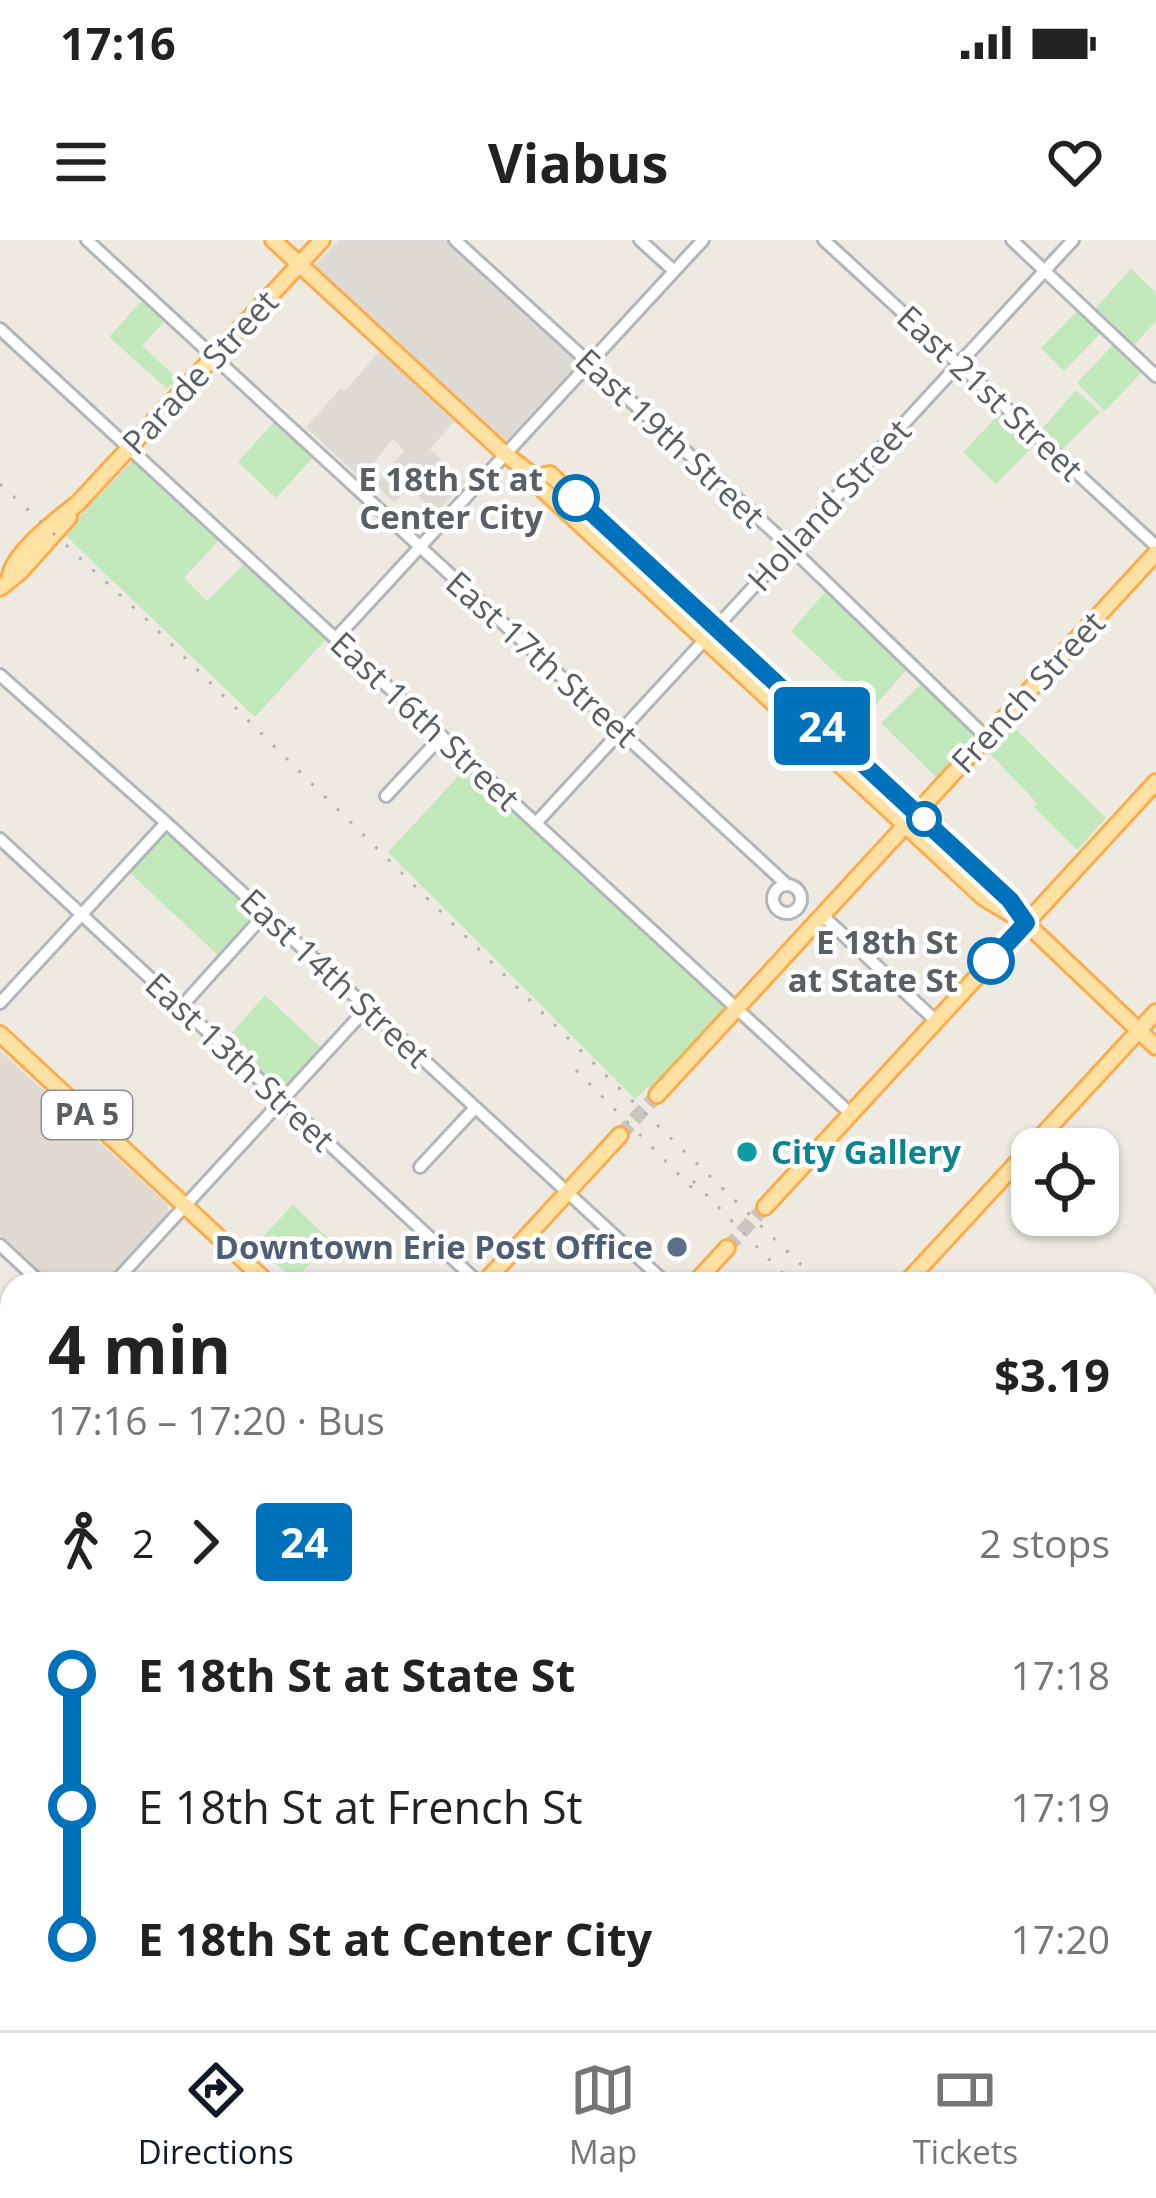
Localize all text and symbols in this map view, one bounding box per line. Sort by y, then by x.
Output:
text: 17:16 [60,12,176,73]
text: Viabus [488,125,668,199]
icon: menu [48,129,114,195]
icon: heart [1042,129,1108,195]
street label: Parade Street [112,280,288,464]
street label: East 21st Street [888,295,1093,490]
street label: East 19th Street [566,338,775,537]
street label: Holland Street [737,409,920,601]
place label: E 18th St at Center City [358,456,543,539]
marker: E 18th St at Center City [554,476,598,520]
street label: East 17th Street [437,561,648,757]
street label: French Street [941,601,1114,782]
street label: East 16th Street [321,621,530,820]
line badge: 24 [768,687,876,765]
text: 24 [798,697,846,754]
unlabelled marker [908,803,940,835]
street label: East 14th Street [231,878,440,1077]
place label: E 18th St at State St [788,919,958,1002]
marker: E 18th St at State St [969,939,1013,983]
street label: East 13th Street [136,962,345,1161]
road number: PA 5 [42,1091,132,1139]
map controls [1011,1128,1119,1236]
button: locate [1011,1128,1119,1236]
place label: City Gallery [771,1129,961,1174]
marker: City Gallery [734,1139,760,1165]
place label: Downtown Erie Post Office [215,1224,653,1269]
marker: Downtown Erie Post Office [664,1234,690,1260]
text: 4 min [48,1303,231,1393]
text: $3.19 [994,1344,1110,1405]
text: 17:16 – 17:20 · Bus [48,1393,385,1446]
icon: walk [48,1509,114,1575]
icon: forward [172,1509,238,1575]
text: 24 [280,1513,328,1570]
text: 2 [132,1516,154,1569]
text: 2 stops [979,1516,1110,1569]
text: E 18th St at State St [138,1644,575,1705]
text: 17:18 [1011,1648,1110,1701]
text: E 18th St at French St [138,1776,583,1837]
text: 17:19 [1011,1780,1110,1833]
text: E 18th St at Center City [138,1908,652,1969]
text: 17:20 [1011,1912,1110,1965]
tab: Directions [138,2057,294,2174]
tab: Map [569,2057,637,2174]
tab: Tickets [913,2057,1018,2174]

